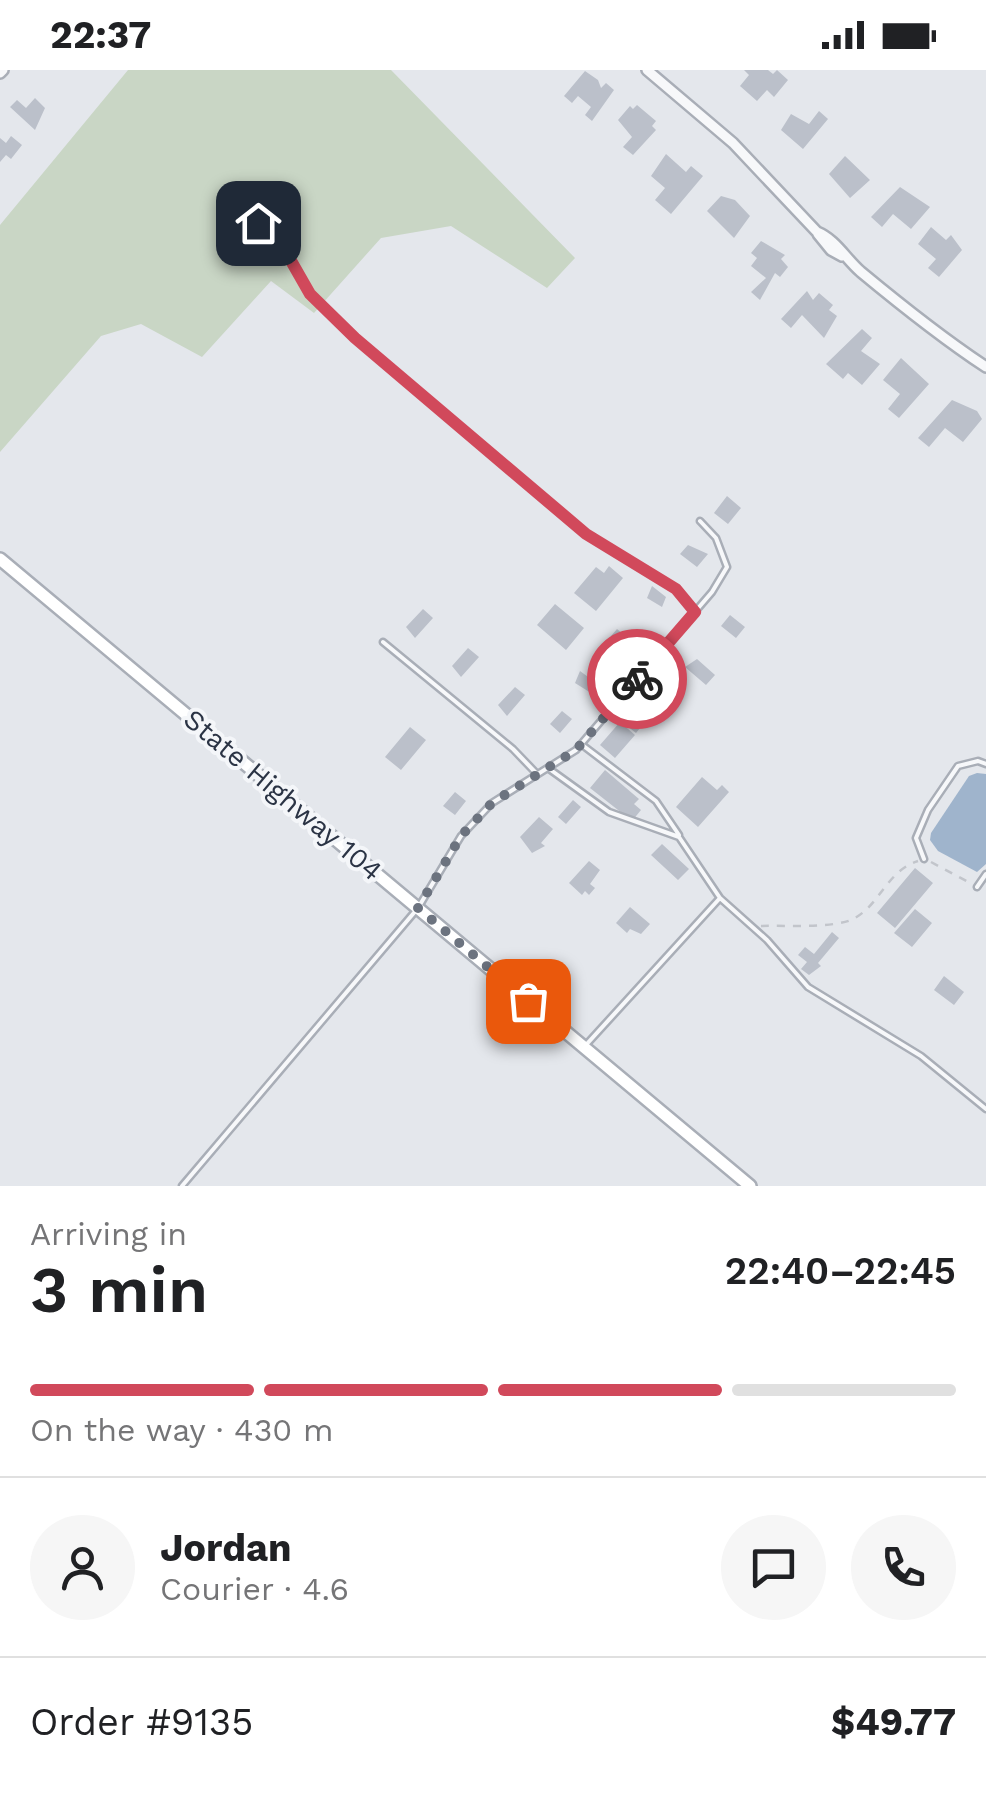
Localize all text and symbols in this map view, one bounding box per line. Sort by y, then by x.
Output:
text: 22:37 [50,13,151,57]
pin [216,181,301,266]
icon: home [231,196,286,251]
courier [587,629,687,729]
icon: bike [610,652,665,707]
street label: State Highway 104 [177,702,389,888]
pin [486,959,571,1044]
icon: bag [501,974,556,1029]
text: Arriving in [30,1215,187,1253]
text: 22:40–22:45 [725,1249,956,1293]
text: 3 min [30,1252,208,1328]
text: On the way · 430 m [30,1411,334,1449]
button: person [30,1515,135,1620]
button: chat [721,1515,826,1620]
button: phone [851,1515,956,1620]
text: Jordan [160,1526,292,1570]
text: Courier · 4.6 [160,1570,349,1608]
text: Order #9135 [30,1700,253,1744]
text: $49.77 [831,1700,956,1744]

